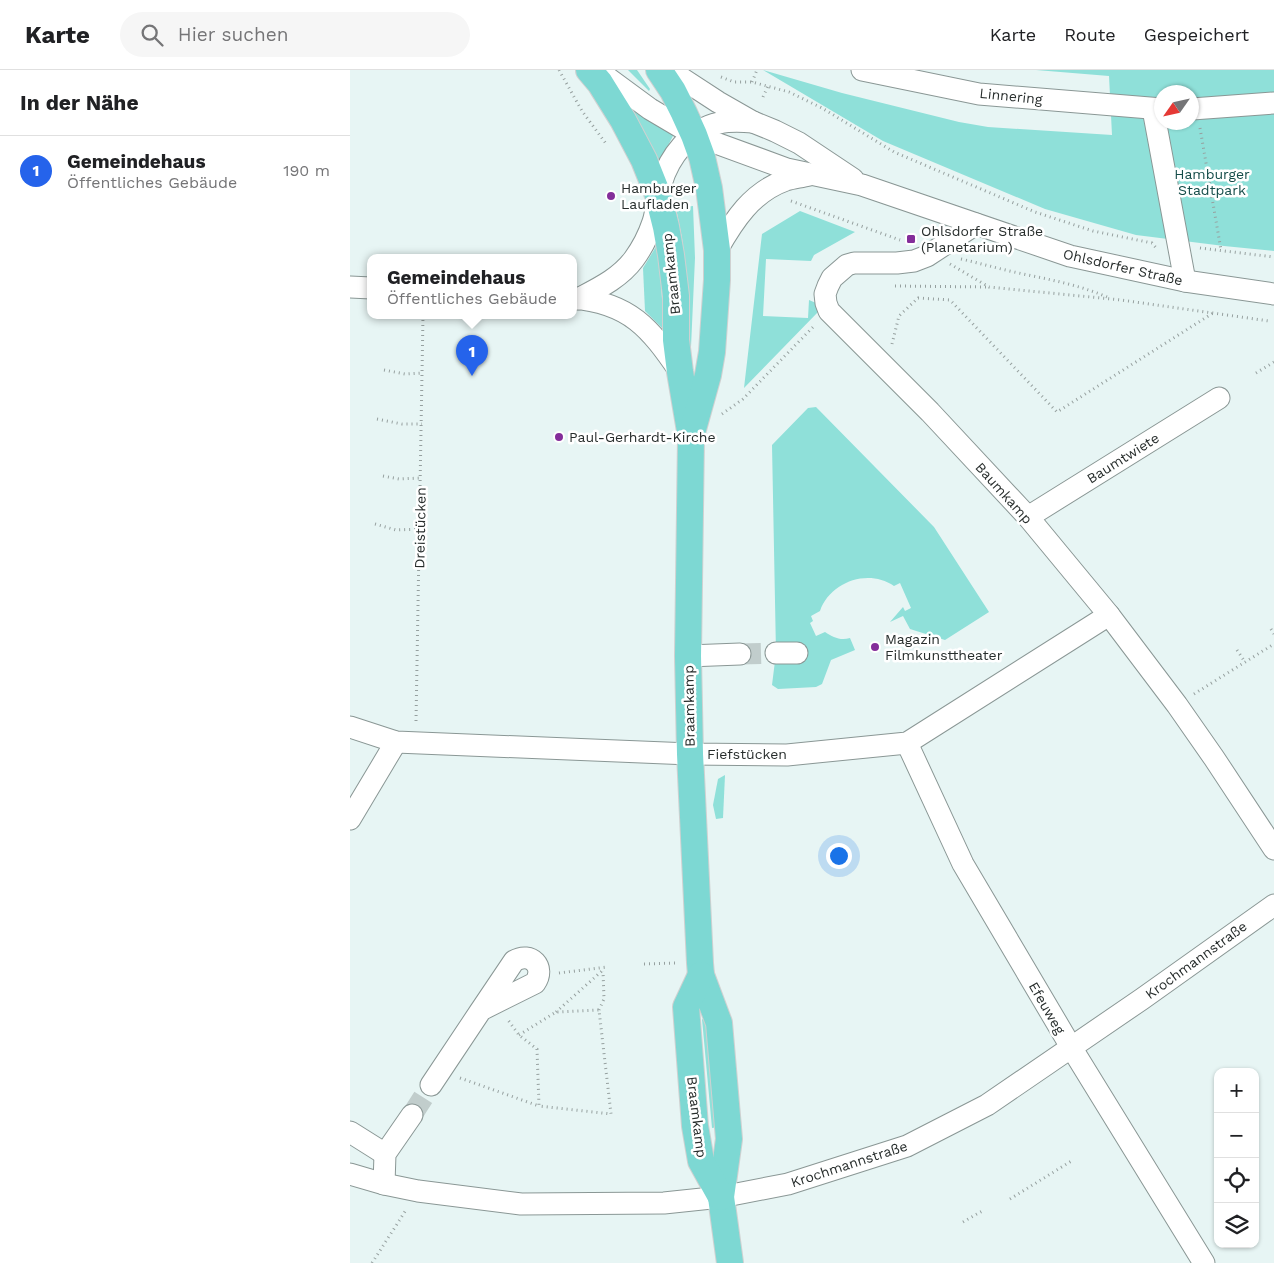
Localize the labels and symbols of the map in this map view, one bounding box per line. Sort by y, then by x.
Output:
street label: Linnering [979,85,1044,107]
north arrow [1154,85,1199,130]
park label: Hamburger Stadtpark [1174,166,1250,198]
place label: Hamburger Laufladen [621,180,697,212]
marker: Hamburger Laufladen [605,190,617,202]
place label: Ohlsdorfer Straße (Planetarium) [921,223,1043,255]
street label: Braamkamp [659,233,683,315]
marker: Ohlsdorfer Straße (Planetarium) [905,233,917,245]
street label: Ohlsdorfer Straße [1062,245,1184,289]
pin: 1 [456,335,488,376]
place label: Paul-Gerhardt-Kirche [569,429,716,445]
street label: Baumtwiete [1084,429,1162,487]
marker: Paul-Gerhardt-Kirche [553,431,565,443]
street label: Baumkamp [972,459,1036,527]
street label: Dreistücken [411,487,429,569]
place label: Magazin Filmkunsttheater [885,631,1003,663]
marker: Magazin Filmkunsttheater [869,641,881,653]
street label: Braamkamp [680,665,698,747]
street label: Fiefstücken [707,746,787,762]
your location [826,843,852,869]
street label: Krochmannstraße [1142,918,1250,1002]
street label: Efeuweg [1026,979,1069,1037]
street label: Braamkamp [684,1075,710,1159]
street label: Krochmannstraße [789,1138,909,1190]

